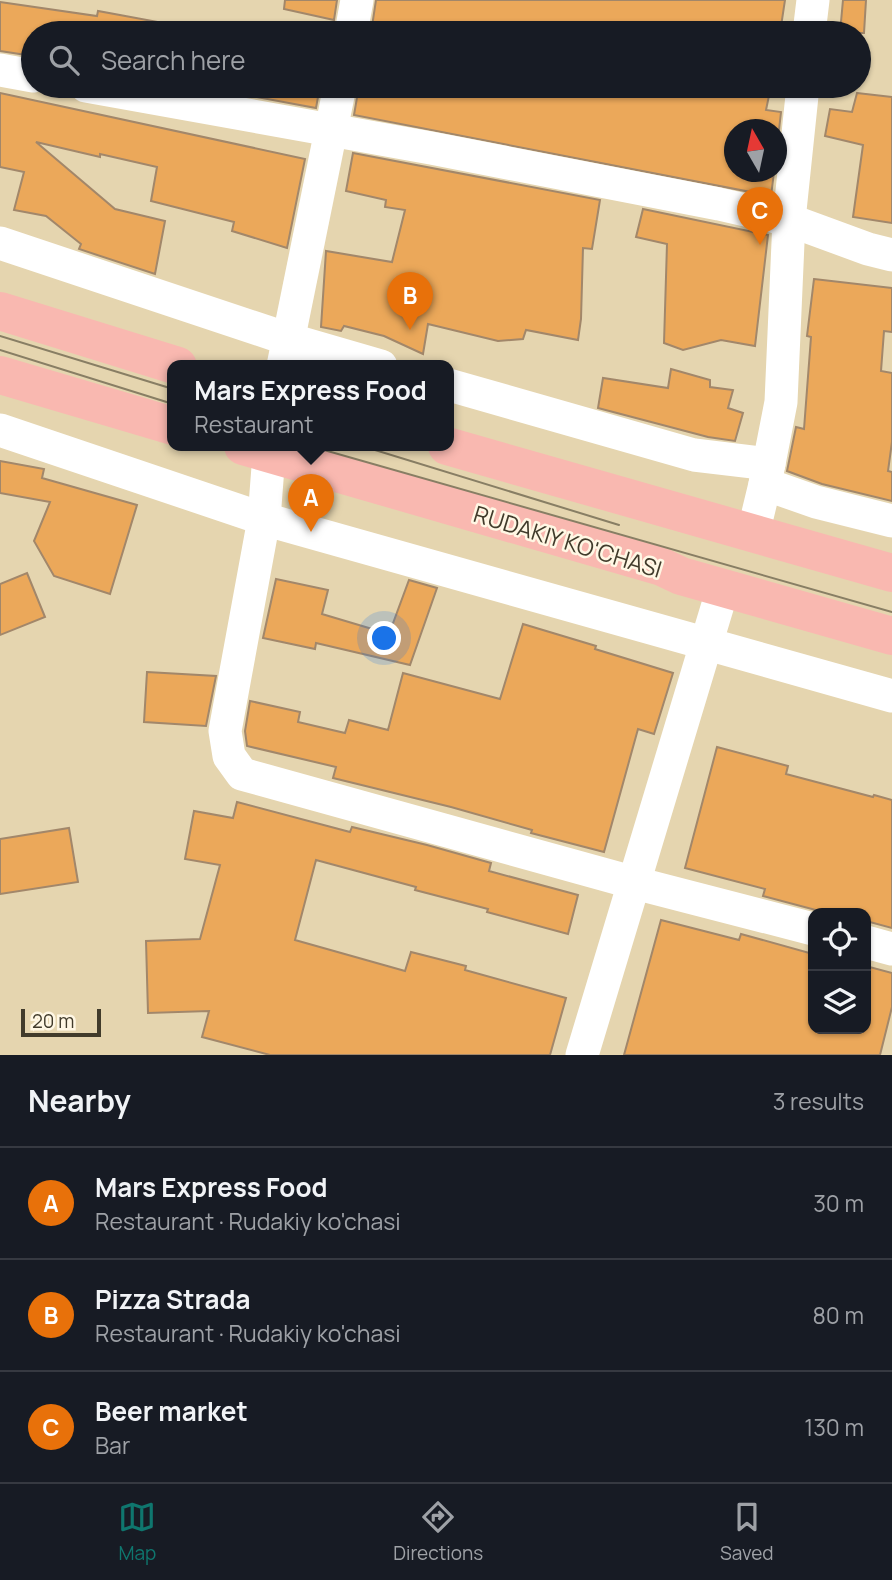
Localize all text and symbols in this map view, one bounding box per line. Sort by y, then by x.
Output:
search box [21,21,871,98]
icon: search [45,41,83,79]
text: Search here [101,42,246,78]
north arrow [724,119,787,182]
pin: C [737,187,783,245]
pin: B [387,272,433,330]
popup [167,360,454,451]
text: Mars Express Food [194,372,427,408]
text: Restaurant [194,408,313,440]
pin: A [288,474,334,532]
street label: RUDAKIY KO'CHASI [470,497,666,585]
your location [367,621,401,655]
map controls [808,908,871,1034]
button: locate [808,908,871,971]
button: layers [808,971,871,1034]
scale bar [21,1006,102,1038]
text: 20 m [32,1008,74,1034]
text: Nearby [28,1080,131,1121]
text: 3 results [773,1085,864,1117]
text: Mars Express Food [95,1169,328,1205]
text: A [43,1187,59,1219]
text: 30 m [813,1187,864,1219]
text: Restaurant · Rudakiy ko'chasi [95,1205,401,1237]
text: Pizza Strada [95,1281,250,1317]
text: B [44,1299,58,1331]
text: 80 m [813,1299,864,1331]
text: Restaurant · Rudakiy ko'chasi [95,1317,401,1349]
text: Beer market [95,1393,248,1429]
text: C [43,1411,60,1443]
text: 130 m [804,1411,864,1443]
text: Bar [95,1429,130,1461]
tab: Map [118,1498,156,1566]
tab: Directions [393,1498,483,1566]
tab: Saved [720,1498,774,1566]

